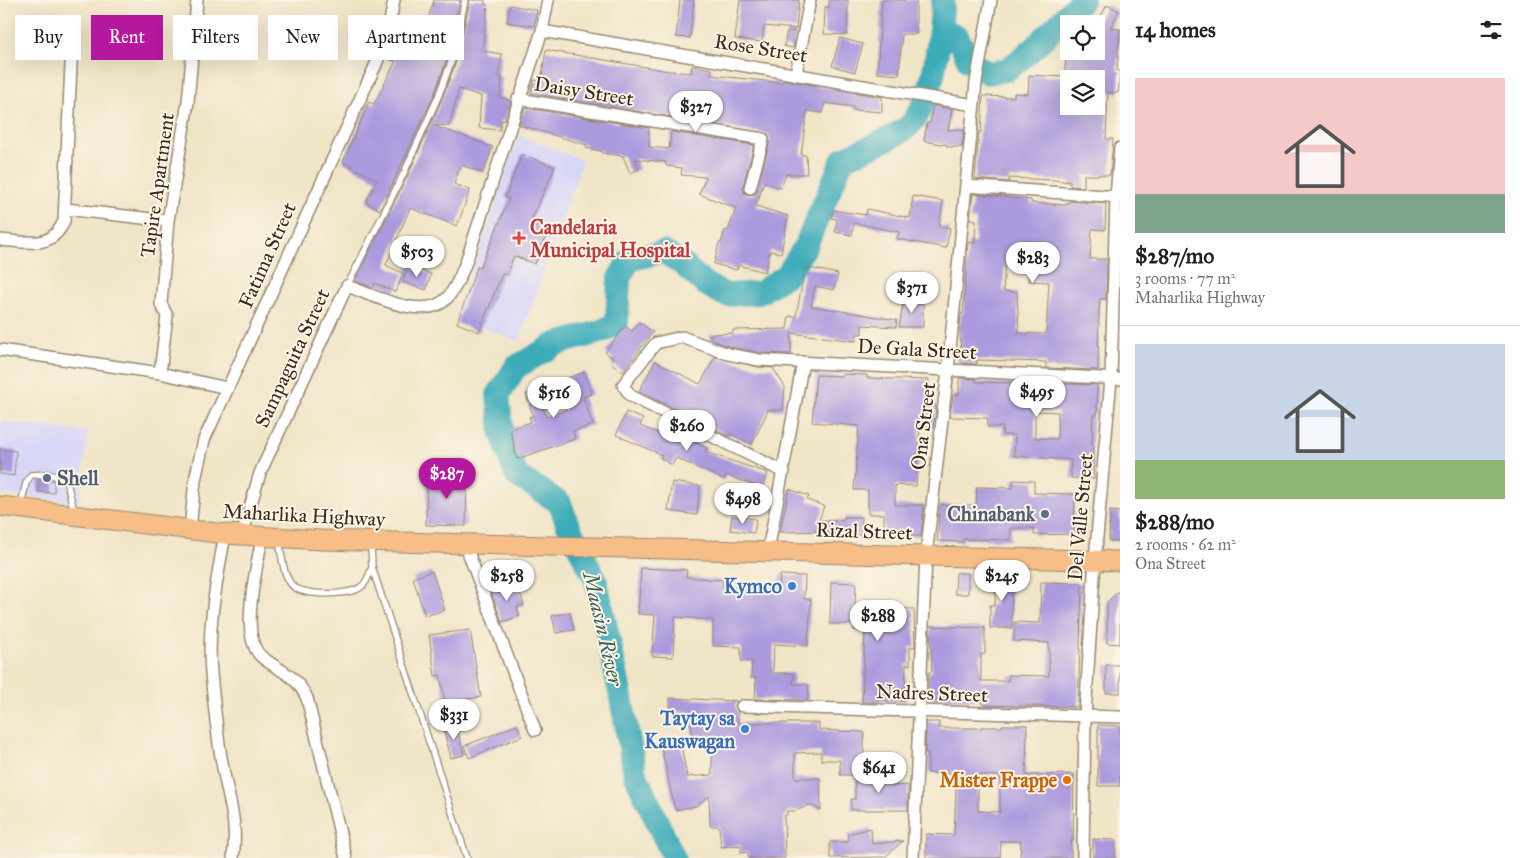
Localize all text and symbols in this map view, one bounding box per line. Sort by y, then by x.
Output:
chip: Buy [15,15,81,60]
chip: Rent [91,15,163,60]
chip: Filters [173,15,258,60]
chip: New [268,15,338,60]
chip: Apartment [348,15,464,60]
map controls [1060,15,1105,115]
button: locate [1060,15,1105,60]
icon: filters [1477,16,1505,44]
text: 14 homes [1135,17,1216,43]
street label: Rose Street [713,29,809,67]
button: layers [1060,70,1105,115]
street label: Daisy Street [533,71,635,111]
pin: $327 [666,90,726,133]
text: $327 [680,97,712,116]
street label: Tapire Apartment [135,111,179,259]
icon: home [1275,111,1365,201]
street label: Fatima Street [233,199,301,311]
place label: Candelaria Municipal Hospital [530,215,691,263]
marker: Candelaria Municipal Hospital [512,231,526,245]
pin: $503 [387,236,447,278]
text: $503 [401,242,433,261]
pin: $283 [1003,242,1063,284]
text: $287/mo [1135,243,1214,269]
text: $283 [1017,248,1049,267]
text: 3 rooms · 77 m² [1135,269,1235,288]
pin: $371 [882,272,942,314]
text: $371 [897,278,927,297]
street label: Sampaguita Street [249,285,336,432]
text: Maharlika Highway [1135,288,1265,307]
street label: De Gala Street [857,334,977,364]
pin: $516 [524,376,584,419]
pin: $495 [1007,376,1067,418]
icon: home [1275,376,1365,466]
street label: Ona Street [906,381,940,471]
text: $495 [1020,382,1054,401]
text: $516 [538,383,570,402]
pin: $260 [657,410,717,452]
text: $260 [669,416,705,435]
street label: Del Valle Street [1062,452,1098,582]
pin: $287 [417,458,477,500]
text: $287 [430,464,464,483]
place label: Shell [57,466,99,490]
marker: Shell [41,472,53,484]
pin: $498 [713,482,773,525]
text: $498 [725,489,761,508]
street label: Maharlika Highway [222,499,386,532]
place label: Chinabank [947,502,1036,526]
marker: Chinabank [1039,508,1051,520]
text: $288/mo [1135,509,1214,535]
street label: Rizal Street [815,517,913,545]
text: 2 rooms · 62 m² [1135,535,1236,554]
text: Ona Street [1135,554,1206,573]
pin: $258 [477,560,537,602]
pin: $245 [972,560,1032,602]
text: $258 [490,566,524,585]
text: $245 [985,566,1019,585]
water label: Maasin River [577,568,629,690]
place label: Kymco [724,574,782,599]
marker: Kymco [786,580,798,592]
pin: $288 [848,600,908,642]
text: $288 [861,606,895,625]
street label: Nadres Street [876,679,988,707]
pin: $331 [424,698,484,741]
text: $331 [440,705,468,724]
place label: Taytay sa Kauswagan [644,706,736,754]
marker: Taytay sa Kauswagan [739,723,751,735]
pin: $641 [849,752,909,794]
text: $641 [862,758,896,777]
place label: Mister Frappe [939,768,1058,793]
marker: Mister Frappe [1061,774,1073,786]

